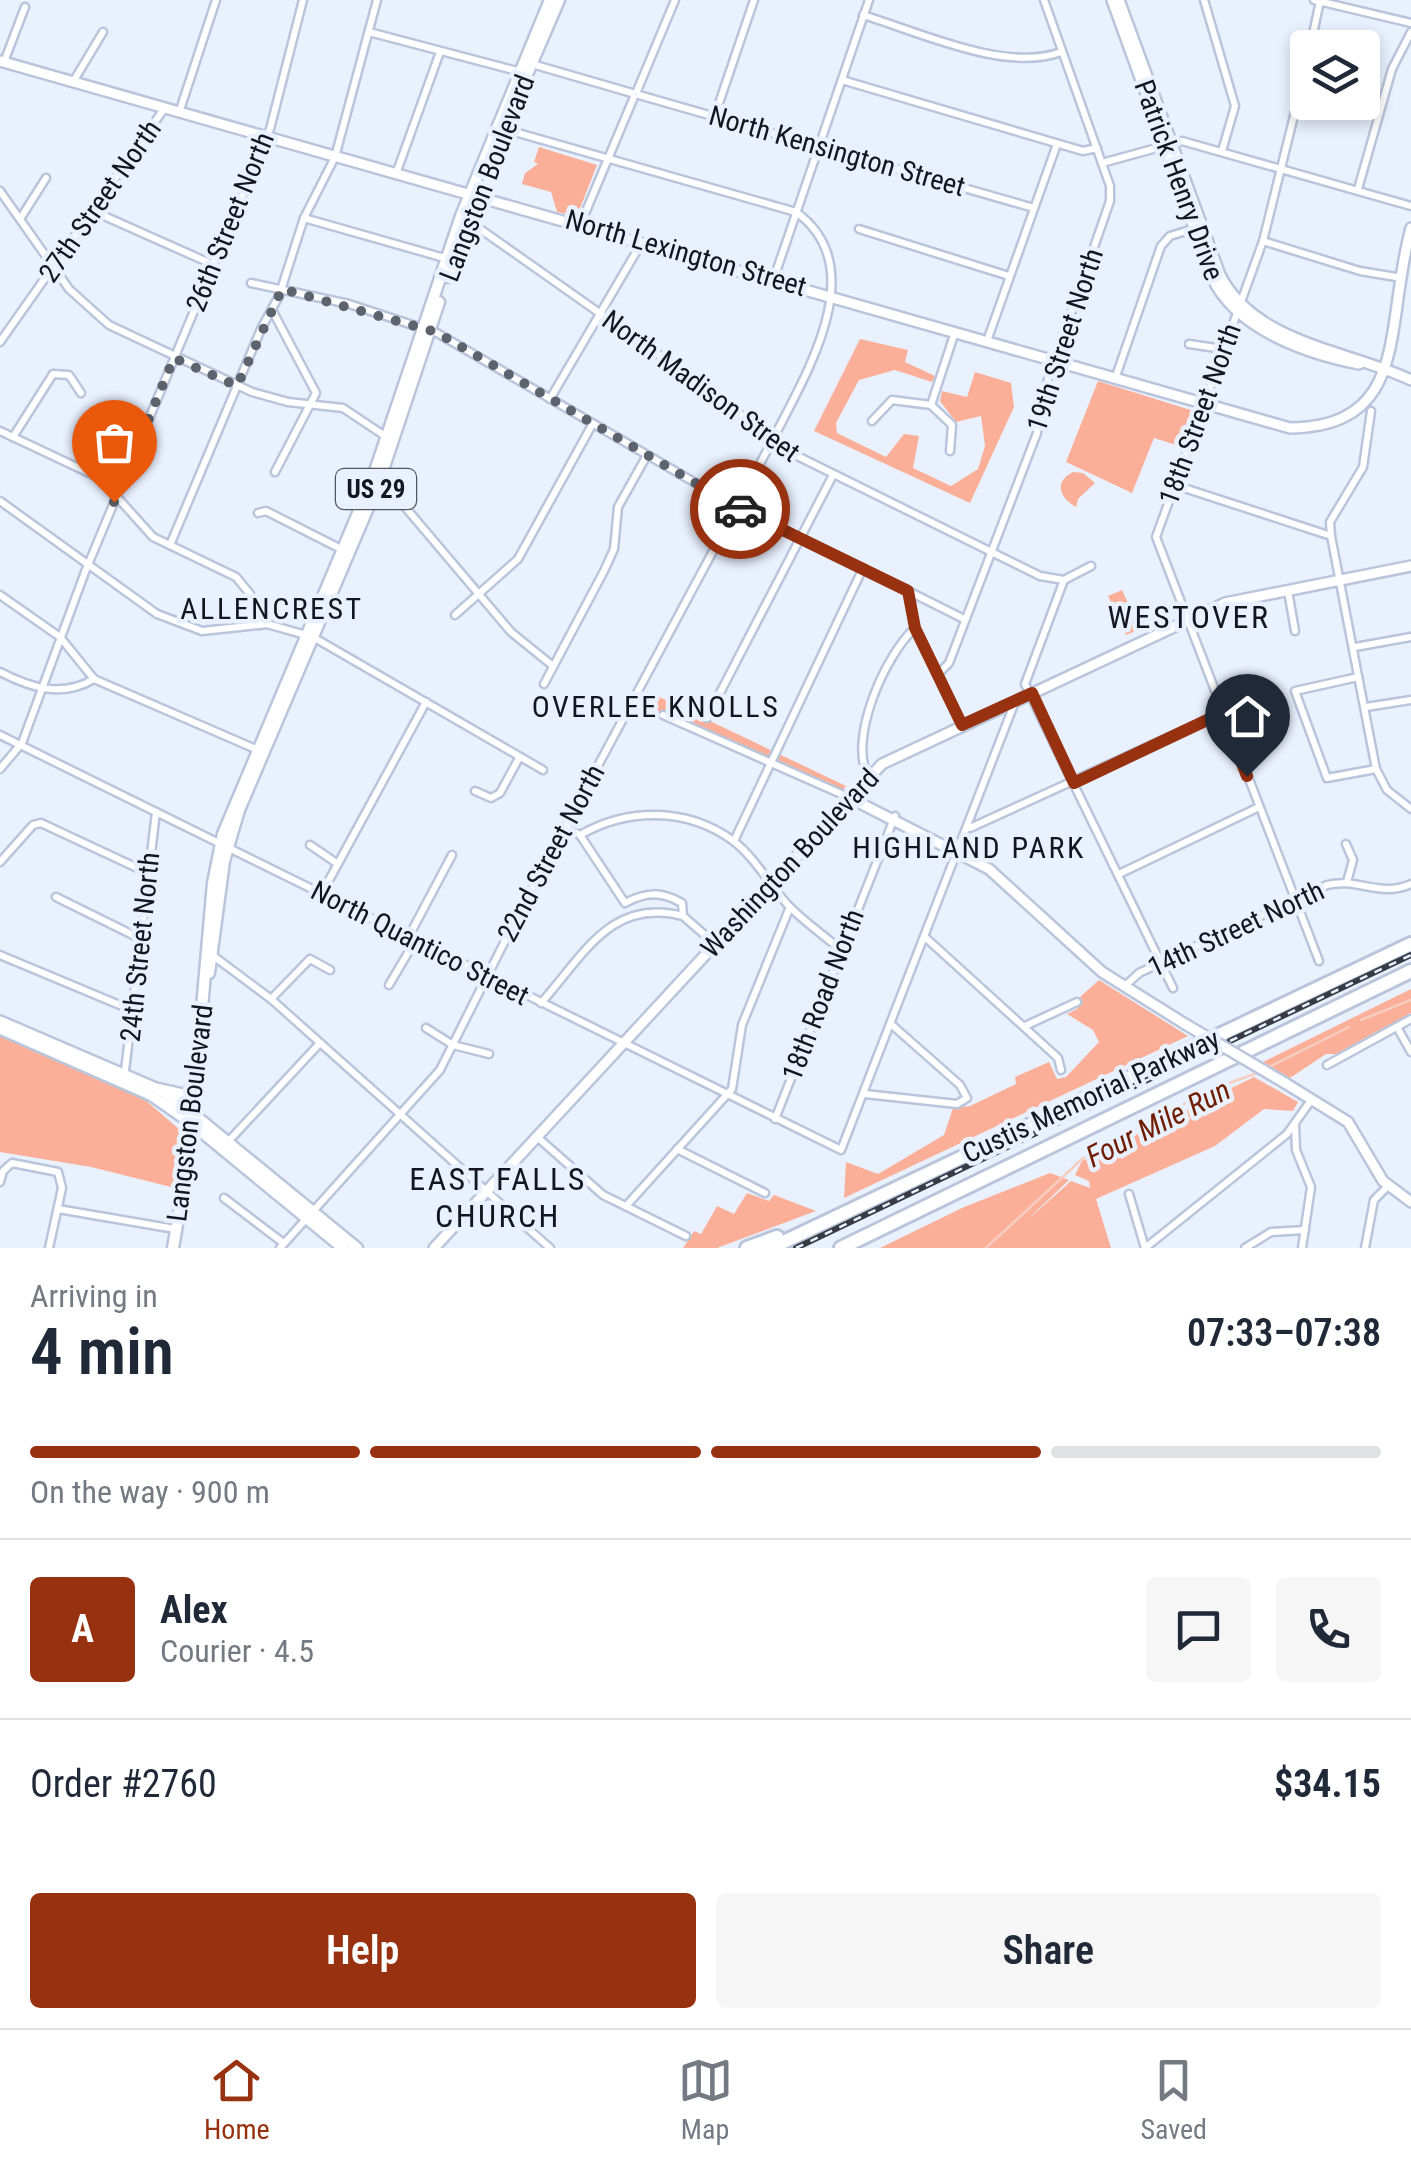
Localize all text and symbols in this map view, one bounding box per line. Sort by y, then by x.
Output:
map controls [1290,30,1380,120]
button: layers [1290,30,1380,120]
street label: Langston Boulevard [432,70,542,286]
street label: Patrick Henry Drive [1127,75,1231,285]
street label: North Kensington Street [705,99,969,203]
street label: 27th Street North [32,114,168,288]
street label: 26th Street North [179,128,281,316]
street label: North Lexington Street [562,203,810,303]
street label: 19th Street North [1020,244,1110,436]
street label: North Madison Street [596,303,806,469]
street label: 18th Street North [1152,319,1248,509]
pin [72,400,157,503]
icon: bag [87,415,142,470]
courier [690,459,790,559]
road number: US 29 [336,469,416,509]
icon: car [713,482,768,537]
district label: ALLENCREST [180,591,364,626]
district label: WESTOVER [1108,598,1270,636]
pin [1205,674,1290,777]
district label: OVERLEE KNOLLS [532,689,780,724]
icon: home [1220,689,1275,744]
street label: 22nd Street North [490,759,612,947]
street label: Washington Boulevard [694,762,886,964]
district label: HIGHLAND PARK [852,830,1086,865]
street label: 24th Street North [114,851,166,1043]
street label: North Quantico Street [306,874,534,1012]
street label: 14th Street North [1143,874,1329,984]
street label: 18th Road North [775,905,871,1085]
street label: Langston Boulevard [160,1003,220,1223]
street label: Custis Memorial Parkway [957,1022,1225,1170]
water label: Four Mile Run [1080,1072,1236,1174]
district label: EAST FALLS CHURCH [409,1160,587,1235]
text: Arriving in [30,1277,158,1315]
text: 07:33–07:38 [1187,1311,1381,1355]
text: 4 min [30,1314,174,1390]
text: On the way · 900 m [30,1473,270,1511]
button: chat [1146,1577,1251,1682]
button: phone [1276,1577,1381,1682]
text: Alex [160,1588,228,1632]
text: A [71,1607,94,1651]
text: Courier · 4.5 [160,1632,314,1670]
text: Order #2760 [30,1762,217,1806]
text: $34.15 [1274,1762,1381,1806]
button: Help [30,1893,696,2008]
button: Share [716,1893,1381,2008]
tab: Home [204,2053,270,2146]
tab: Map [678,2053,733,2146]
tab: Saved [1140,2053,1207,2146]

